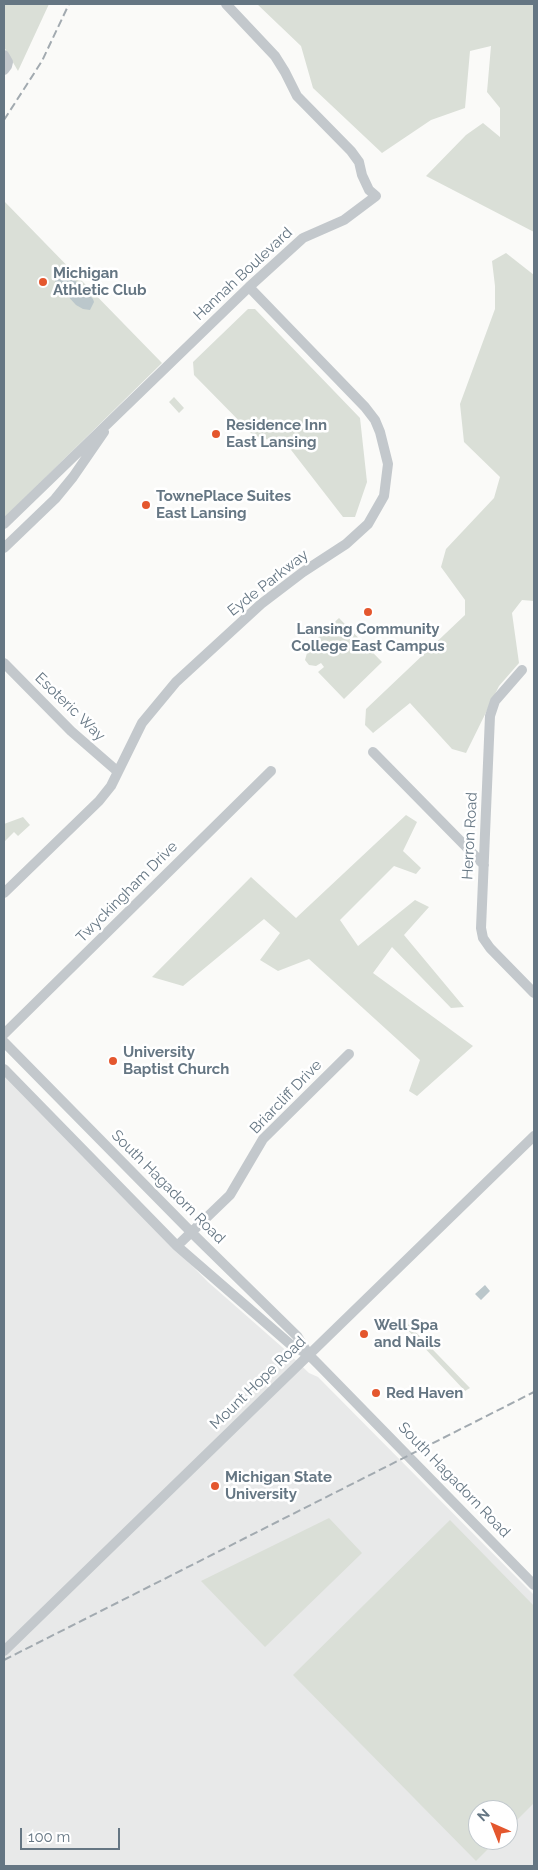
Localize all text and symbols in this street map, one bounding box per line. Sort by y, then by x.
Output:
street label: Hannah Boulevard [190,224,296,324]
place label: Michigan Athletic Club [53,264,147,299]
marker: Michigan Athletic Club [37,276,49,288]
place label: Residence Inn East Lansing [226,416,327,451]
marker: Residence Inn East Lansing [210,428,222,440]
place label: TownePlace Suites East Lansing [156,487,291,522]
marker: TownePlace Suites East Lansing [140,499,152,511]
street label: Eyde Parkway [224,546,312,620]
marker: Lansing Community College East Campus [362,606,374,618]
place label: Lansing Community College East Campus [291,620,445,655]
street label: Esoteric Way [31,669,109,745]
street label: Herron Road [459,792,481,880]
street label: Twyckingham Drive [73,838,181,946]
place label: University Baptist Church [123,1043,229,1078]
marker: University Baptist Church [107,1055,119,1067]
street label: Briarcliff Drive [246,1056,326,1138]
street label: South Hagadorn Road [107,1126,229,1248]
place label: Well Spa and Nails [374,1316,441,1351]
marker: Well Spa and Nails [358,1328,370,1340]
street label: Mount Hope Road [206,1333,310,1433]
place label: Red Haven [386,1384,463,1402]
marker: Red Haven [370,1387,382,1399]
street label: South Hagadorn Road [394,1419,514,1541]
place label: Michigan State University [225,1468,332,1503]
marker: Michigan State University [209,1480,221,1492]
north arrow [468,1800,518,1850]
text: N [474,1805,493,1824]
scale bar [22,1818,122,1850]
text: 100 m [28,1828,70,1846]

